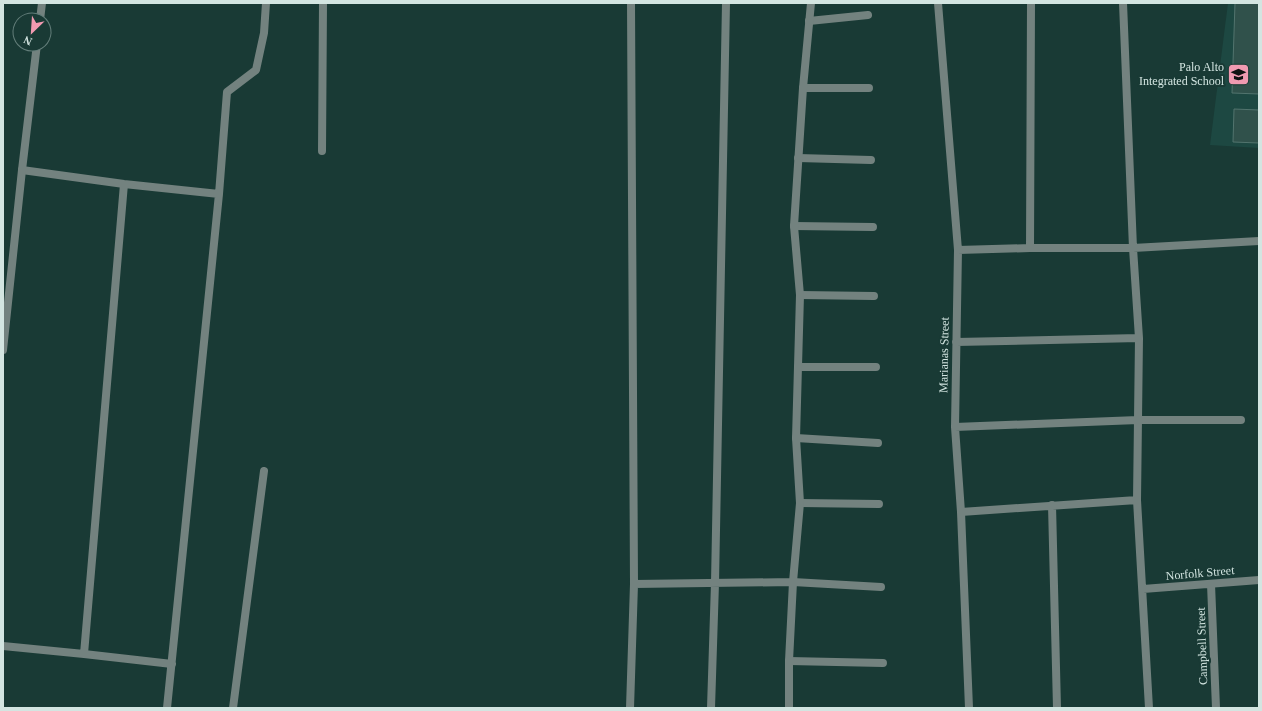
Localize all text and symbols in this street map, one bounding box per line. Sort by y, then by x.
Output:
north arrow [12,12,52,52]
text: N [22,34,34,48]
place label: Palo Alto Integrated School [1139,60,1225,88]
school or university icon: Palo Alto Integrated School [1226,61,1252,87]
street label: Marianas Street [936,316,952,393]
street label: Norfolk Street [1165,563,1236,583]
street label: Campbell Street [1194,606,1210,685]

